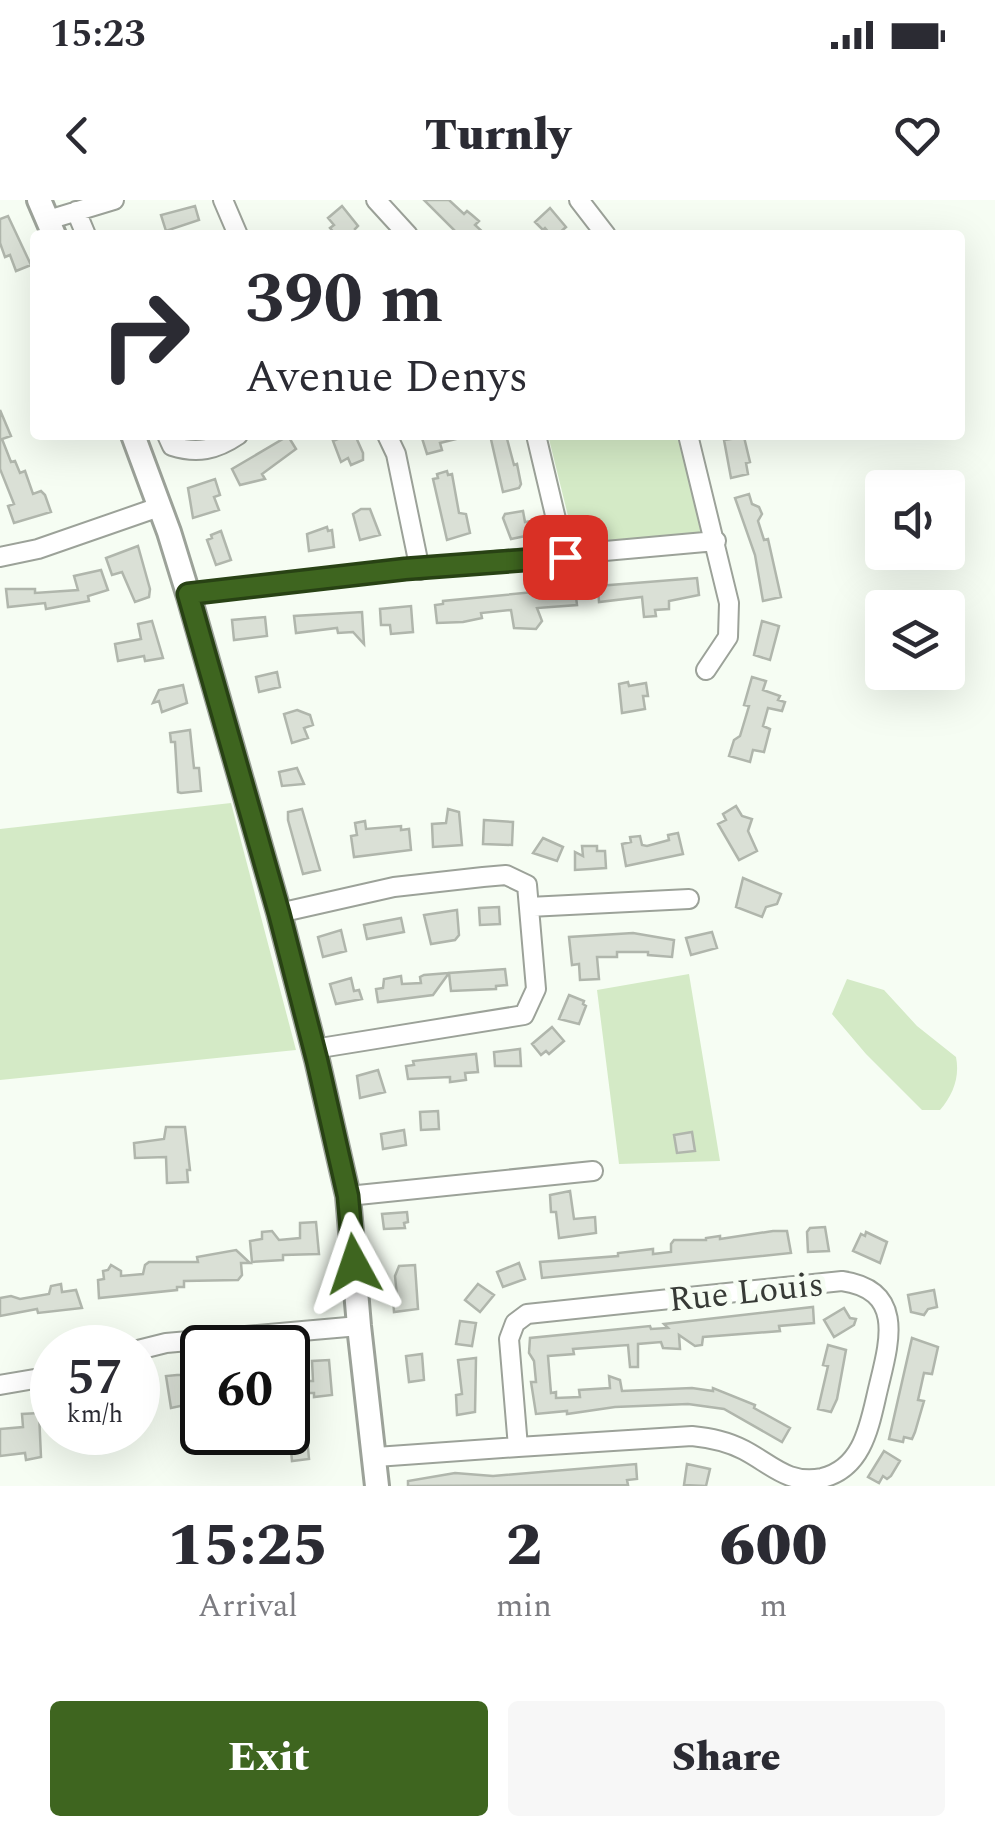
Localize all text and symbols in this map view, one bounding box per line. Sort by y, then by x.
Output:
text: 15:23 [50,6,145,64]
text: Turnly [425,101,570,170]
icon: back [50,108,105,163]
icon: heart [890,108,945,163]
text: 390 m [245,247,443,353]
icon: right [80,270,210,400]
text: Avenue Denys [245,343,528,412]
map controls [865,470,965,690]
button: sound [865,470,965,570]
pin [523,515,608,600]
icon: arrive [538,530,593,585]
button: layers [865,590,965,690]
position arrow [302,1212,406,1316]
street label: Rue Louis [666,1258,826,1327]
speed limit sign: 60 [180,1325,310,1455]
text: 57 [67,1340,123,1416]
text: km/h [67,1396,123,1434]
text: 15:25 [168,1500,328,1592]
text: 2 [506,1500,542,1592]
text: 600 [719,1500,827,1592]
text: Arrival [198,1582,298,1631]
text: min [496,1582,552,1631]
text: m [760,1582,787,1631]
button: Exit [50,1701,488,1816]
button: Share [508,1701,945,1816]

